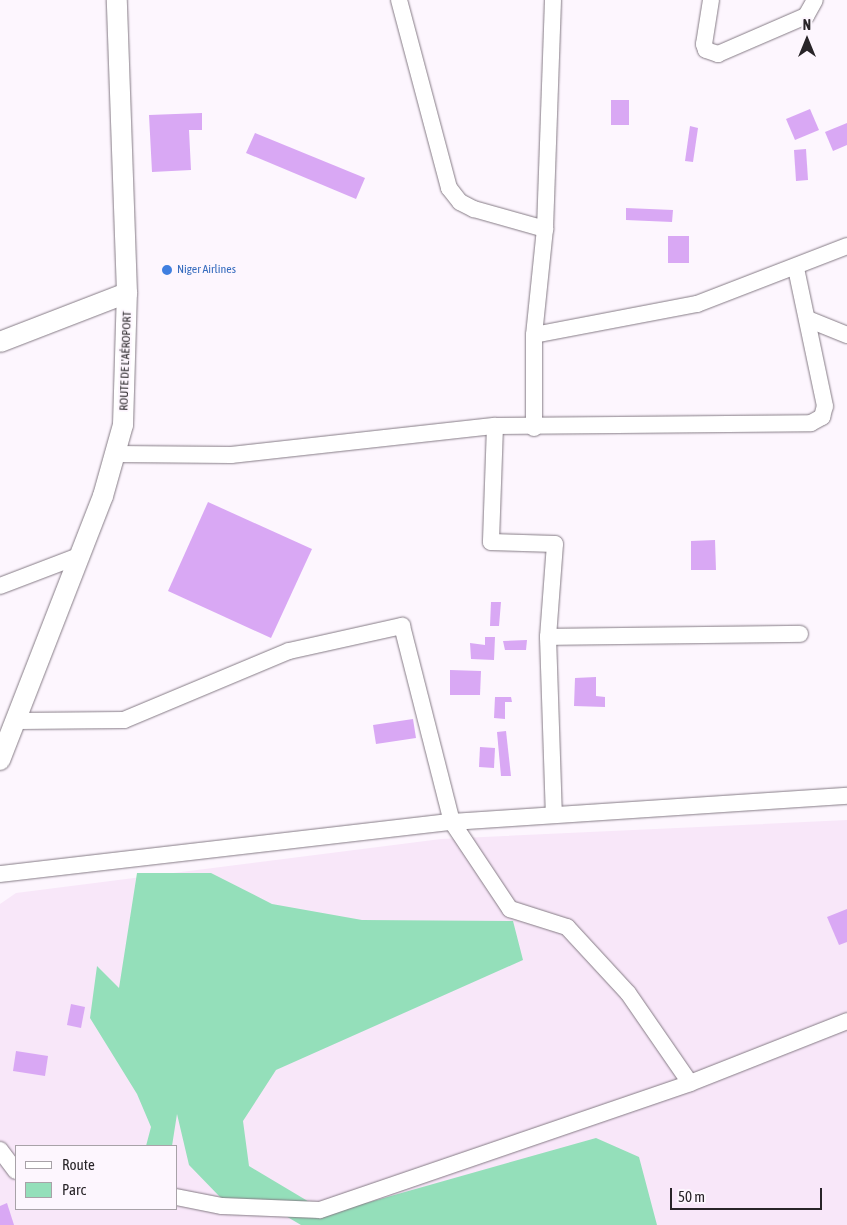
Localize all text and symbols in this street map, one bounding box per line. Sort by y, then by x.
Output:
north arrow [782,15,832,65]
text: N [803,17,811,33]
place label: Niger Airlines [177,263,236,277]
marker: Niger Airlines [161,264,173,276]
street label: ROUTE DE L'AÉROPORT [117,311,135,411]
legend [15,1145,178,1210]
text: Route [62,1156,95,1173]
scale bar [672,1178,824,1210]
text: Parc [62,1181,86,1198]
text: 50 m [678,1188,705,1205]

